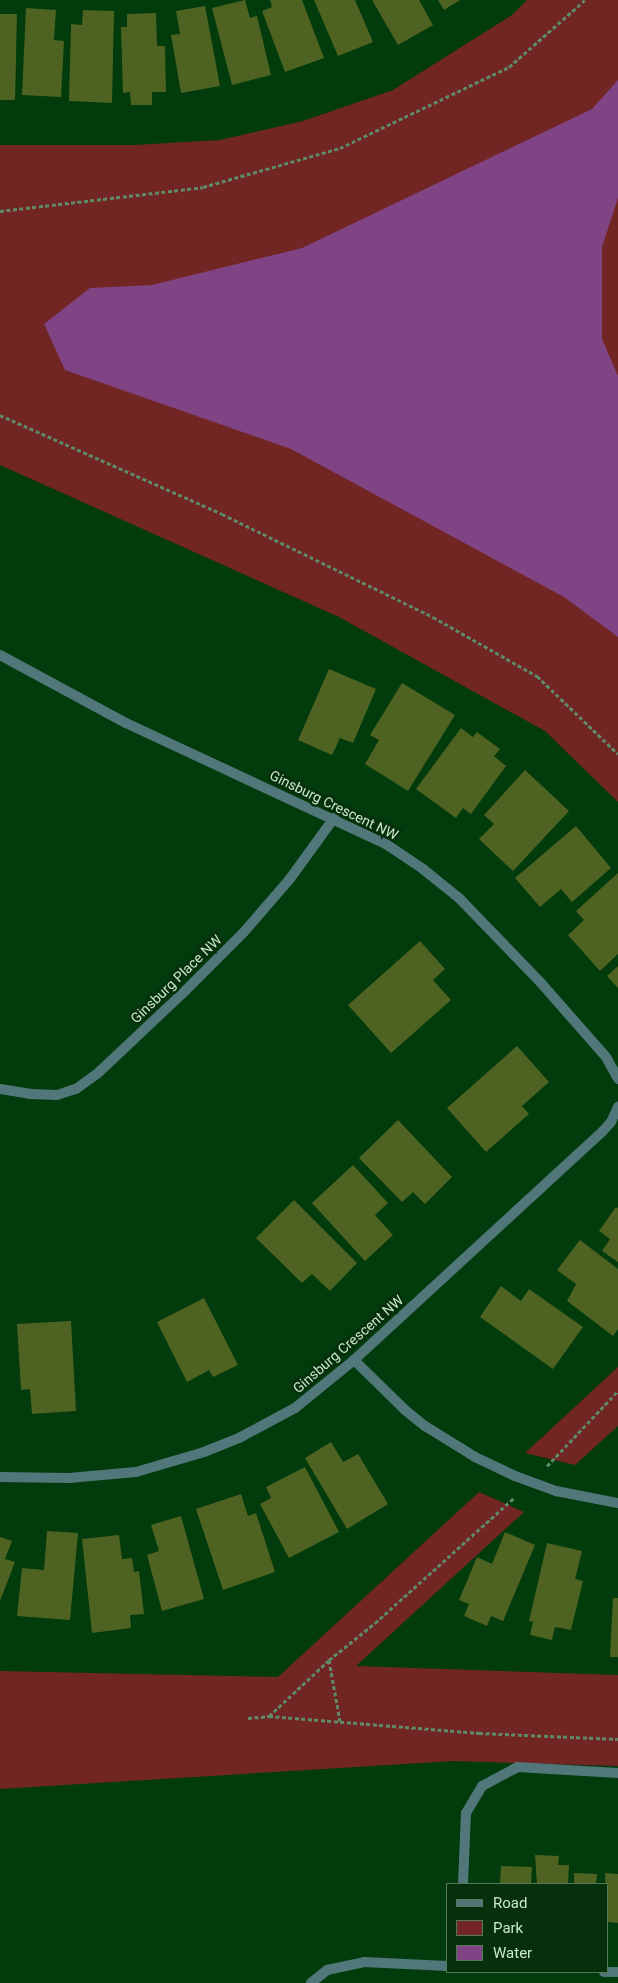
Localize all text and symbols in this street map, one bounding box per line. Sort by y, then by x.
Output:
street label: Ginsburg Crescent NW [267,767,401,843]
street label: Ginsburg Place NW [127,931,225,1027]
street label: Ginsburg Crescent NW [289,1291,407,1397]
legend [446,1883,608,1973]
text: Road [493,1894,527,1912]
text: Park [493,1919,523,1937]
text: Water [493,1944,532,1962]

